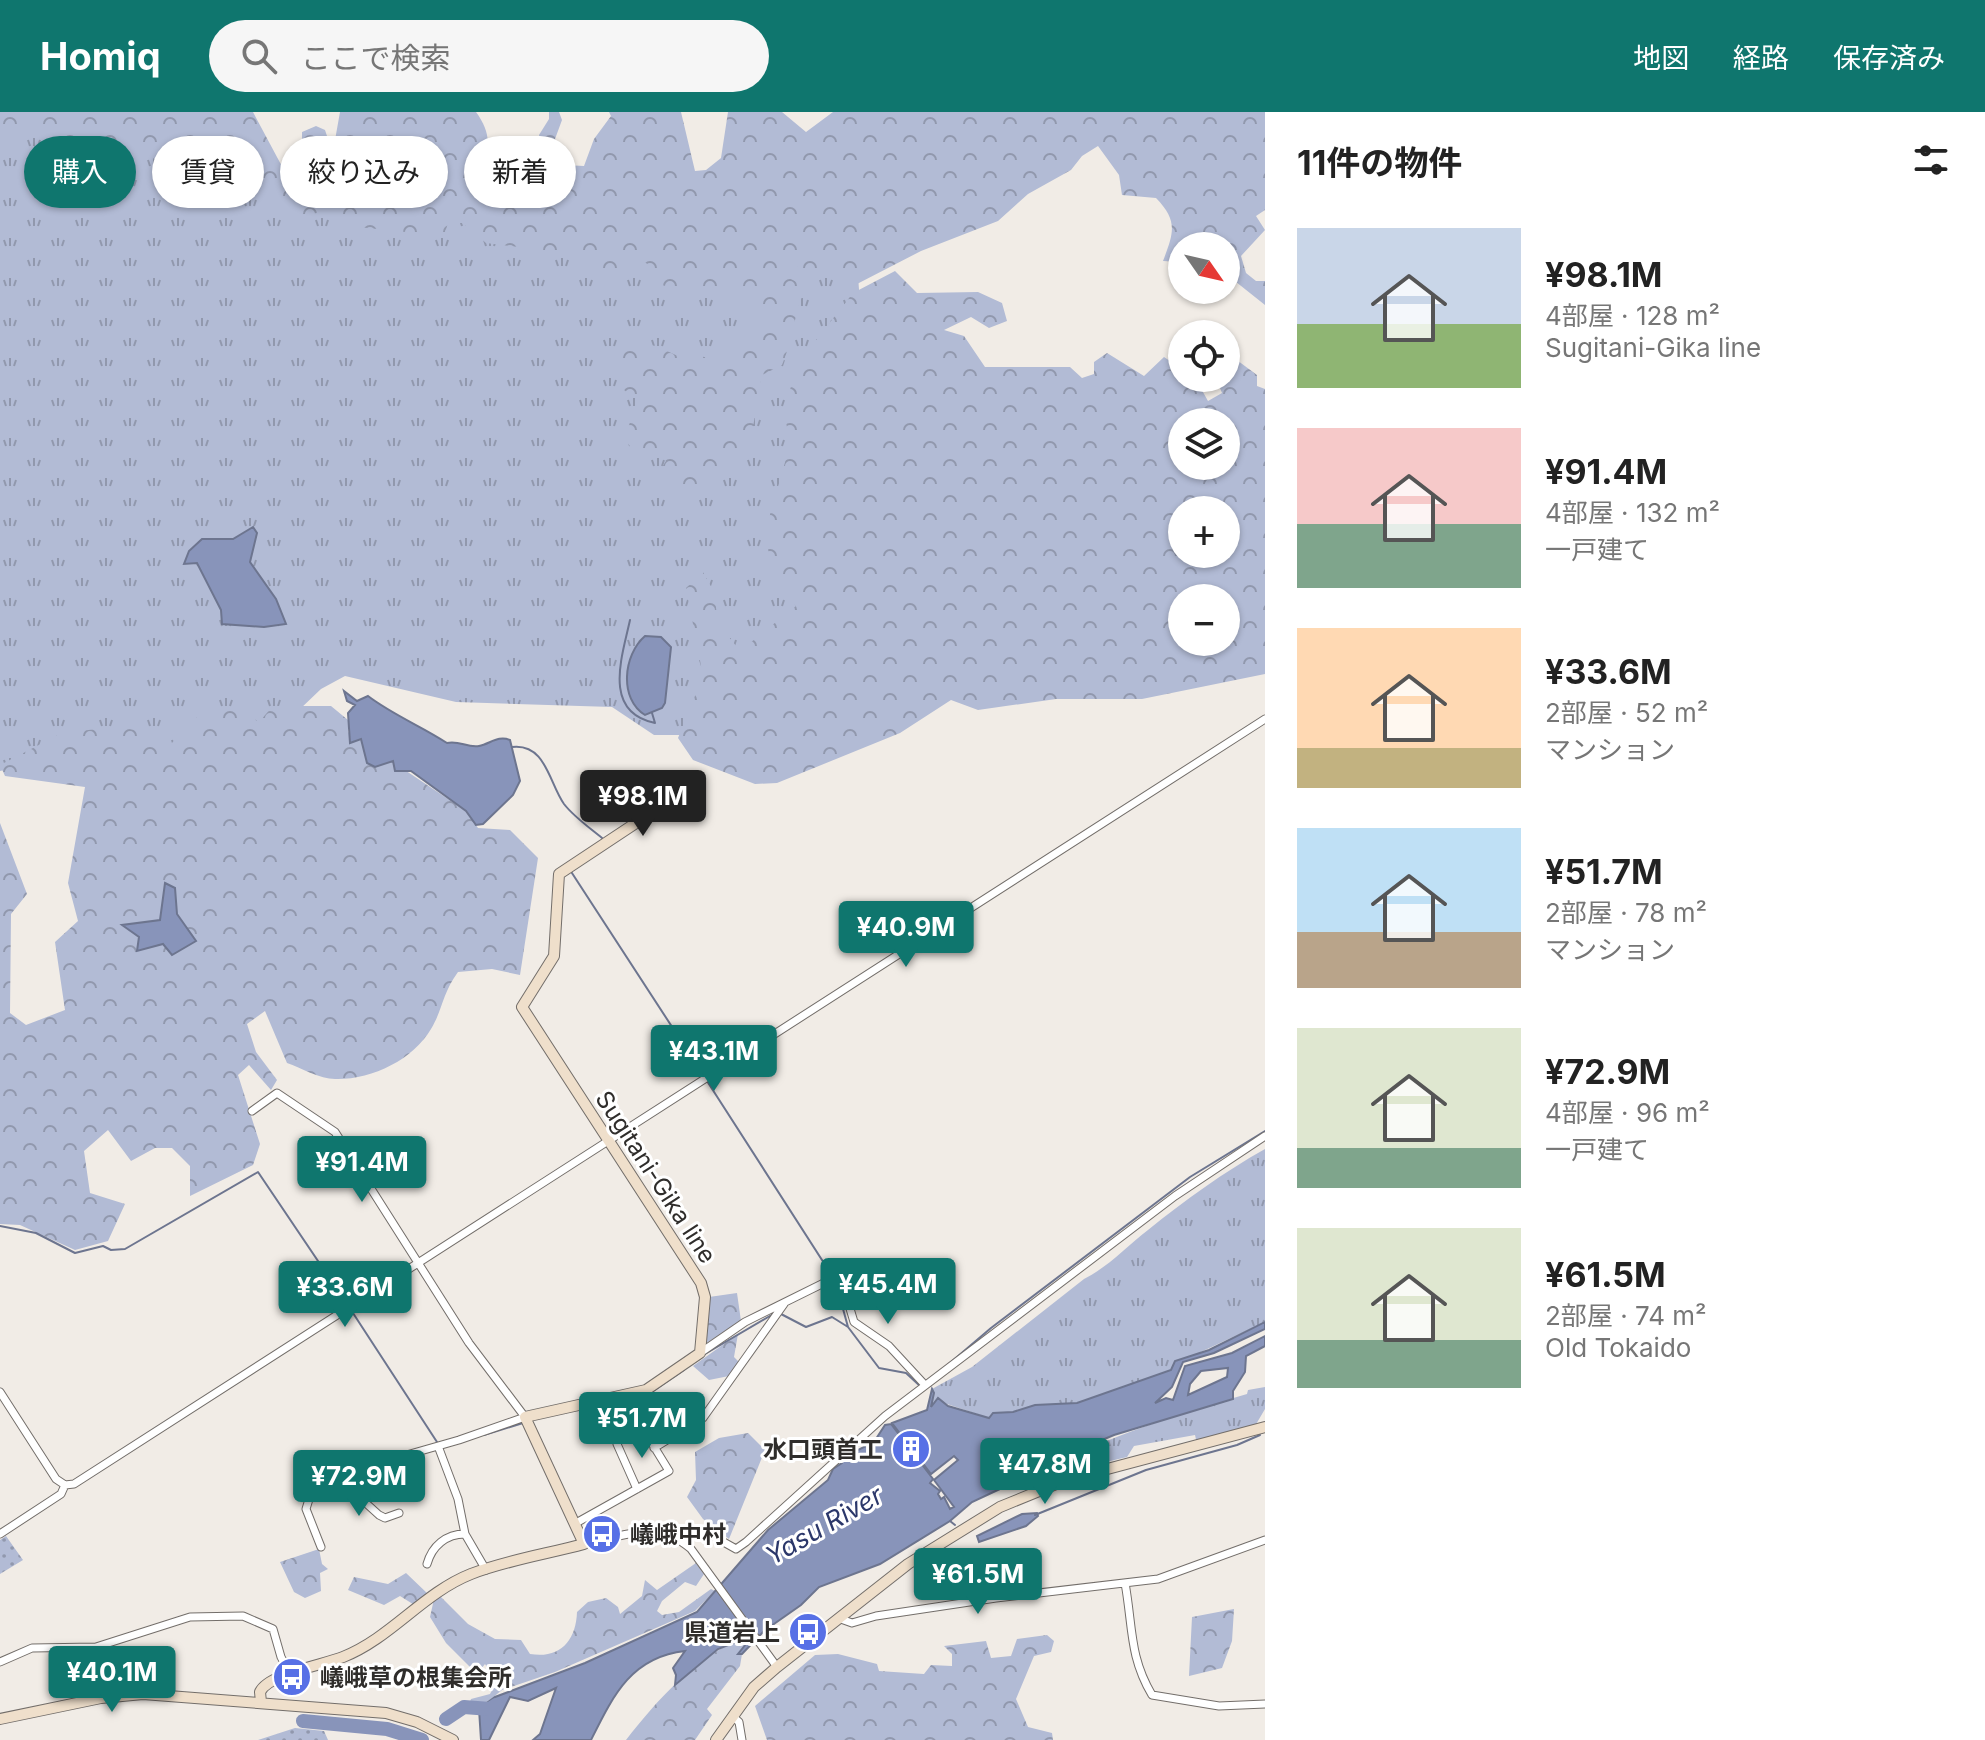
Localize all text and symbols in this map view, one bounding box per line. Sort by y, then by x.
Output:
search box [209,20,769,92]
text: Homiq [40,33,161,79]
icon: search [237,34,281,78]
text: ここで検索 [301,40,451,76]
text: 地図 [1633,41,1689,75]
text: 経路 [1733,41,1789,75]
text: 保存済み [1833,41,1945,75]
chip: 購入 [24,136,136,208]
chip: 賃貸 [152,136,264,208]
chip: 絞り込み [280,136,448,208]
chip: 新着 [464,136,576,208]
icon: filters [1909,138,1953,182]
text: 11件の物件 [1297,142,1462,183]
north arrow [1168,232,1240,304]
map controls [1168,232,1240,656]
text: ¥98.1M [1545,254,1663,295]
icon: home [1361,260,1457,356]
text: 4部屋 · 128 m² [1545,300,1720,331]
button: locate [1168,320,1240,392]
text: Sugitani-Gika line [1545,332,1761,363]
button: layers [1168,408,1240,480]
text: ¥91.4M [1545,451,1667,492]
icon: home [1361,460,1457,556]
button: + [1168,496,1240,568]
text: 4部屋 · 132 m² [1545,497,1720,528]
text: 一戸建て [1545,534,1649,565]
button: − [1168,584,1240,656]
text: ¥33.6M [1545,651,1672,692]
icon: home [1361,660,1457,756]
text: 2部屋 · 52 m² [1545,697,1708,728]
text: マンション [1545,734,1675,765]
pin: ¥98.1M [578,770,708,838]
text: ¥98.1M [598,780,688,811]
text: ¥51.7M [1545,851,1663,892]
icon: home [1361,860,1457,956]
text: 2部屋 · 78 m² [1545,897,1707,928]
pin: ¥40.9M [841,901,971,969]
text: ¥40.9M [857,911,955,942]
text: マンション [1545,934,1675,965]
pin: ¥43.1M [649,1025,779,1093]
text: ¥43.1M [669,1035,759,1066]
text: ¥72.9M [1545,1051,1670,1092]
icon: home [1361,1060,1457,1156]
street label: Sugitani-Gika line [590,1085,722,1269]
text: 4部屋 · 96 m² [1545,1097,1710,1128]
text: 一戸建て [1545,1134,1649,1165]
pin: ¥91.4M [297,1136,427,1204]
text: ¥91.4M [315,1146,409,1177]
text: ¥61.5M [1545,1254,1666,1295]
pin: ¥45.4M [823,1258,953,1326]
icon: home [1361,1260,1457,1356]
pin: ¥33.6M [280,1261,410,1329]
text: ¥45.4M [839,1268,937,1299]
text: ¥33.6M [297,1271,393,1302]
text: 2部屋 · 74 m² [1545,1300,1707,1331]
text: Old Tokaido [1545,1332,1691,1363]
pin: ¥51.7M [577,1392,707,1460]
text: ¥51.7M [597,1402,687,1433]
building icon: 水口頭首工 [890,1428,932,1470]
place label: 水口頭首工 [763,1435,883,1464]
pin: ¥47.8M [980,1438,1110,1506]
text: ¥47.8M [998,1448,1092,1479]
pin: ¥72.9M [294,1450,424,1518]
text: ¥72.9M [311,1460,407,1491]
water label: Yasu River [760,1478,889,1571]
bus stop icon: 嶬峨中村 [581,1513,623,1555]
place label: 嶬峨中村 [630,1520,726,1549]
pin: ¥61.5M [913,1548,1043,1616]
text: ¥61.5M [932,1558,1024,1589]
bus stop icon: 県道岩上 [787,1611,829,1653]
place label: 県道岩上 [684,1618,780,1647]
pin: ¥40.1M [47,1646,177,1714]
text: ¥40.1M [67,1656,157,1687]
bus stop icon: 嶬峨草の根集会所 [271,1656,313,1698]
place label: 嶬峨草の根集会所 [320,1663,512,1692]

